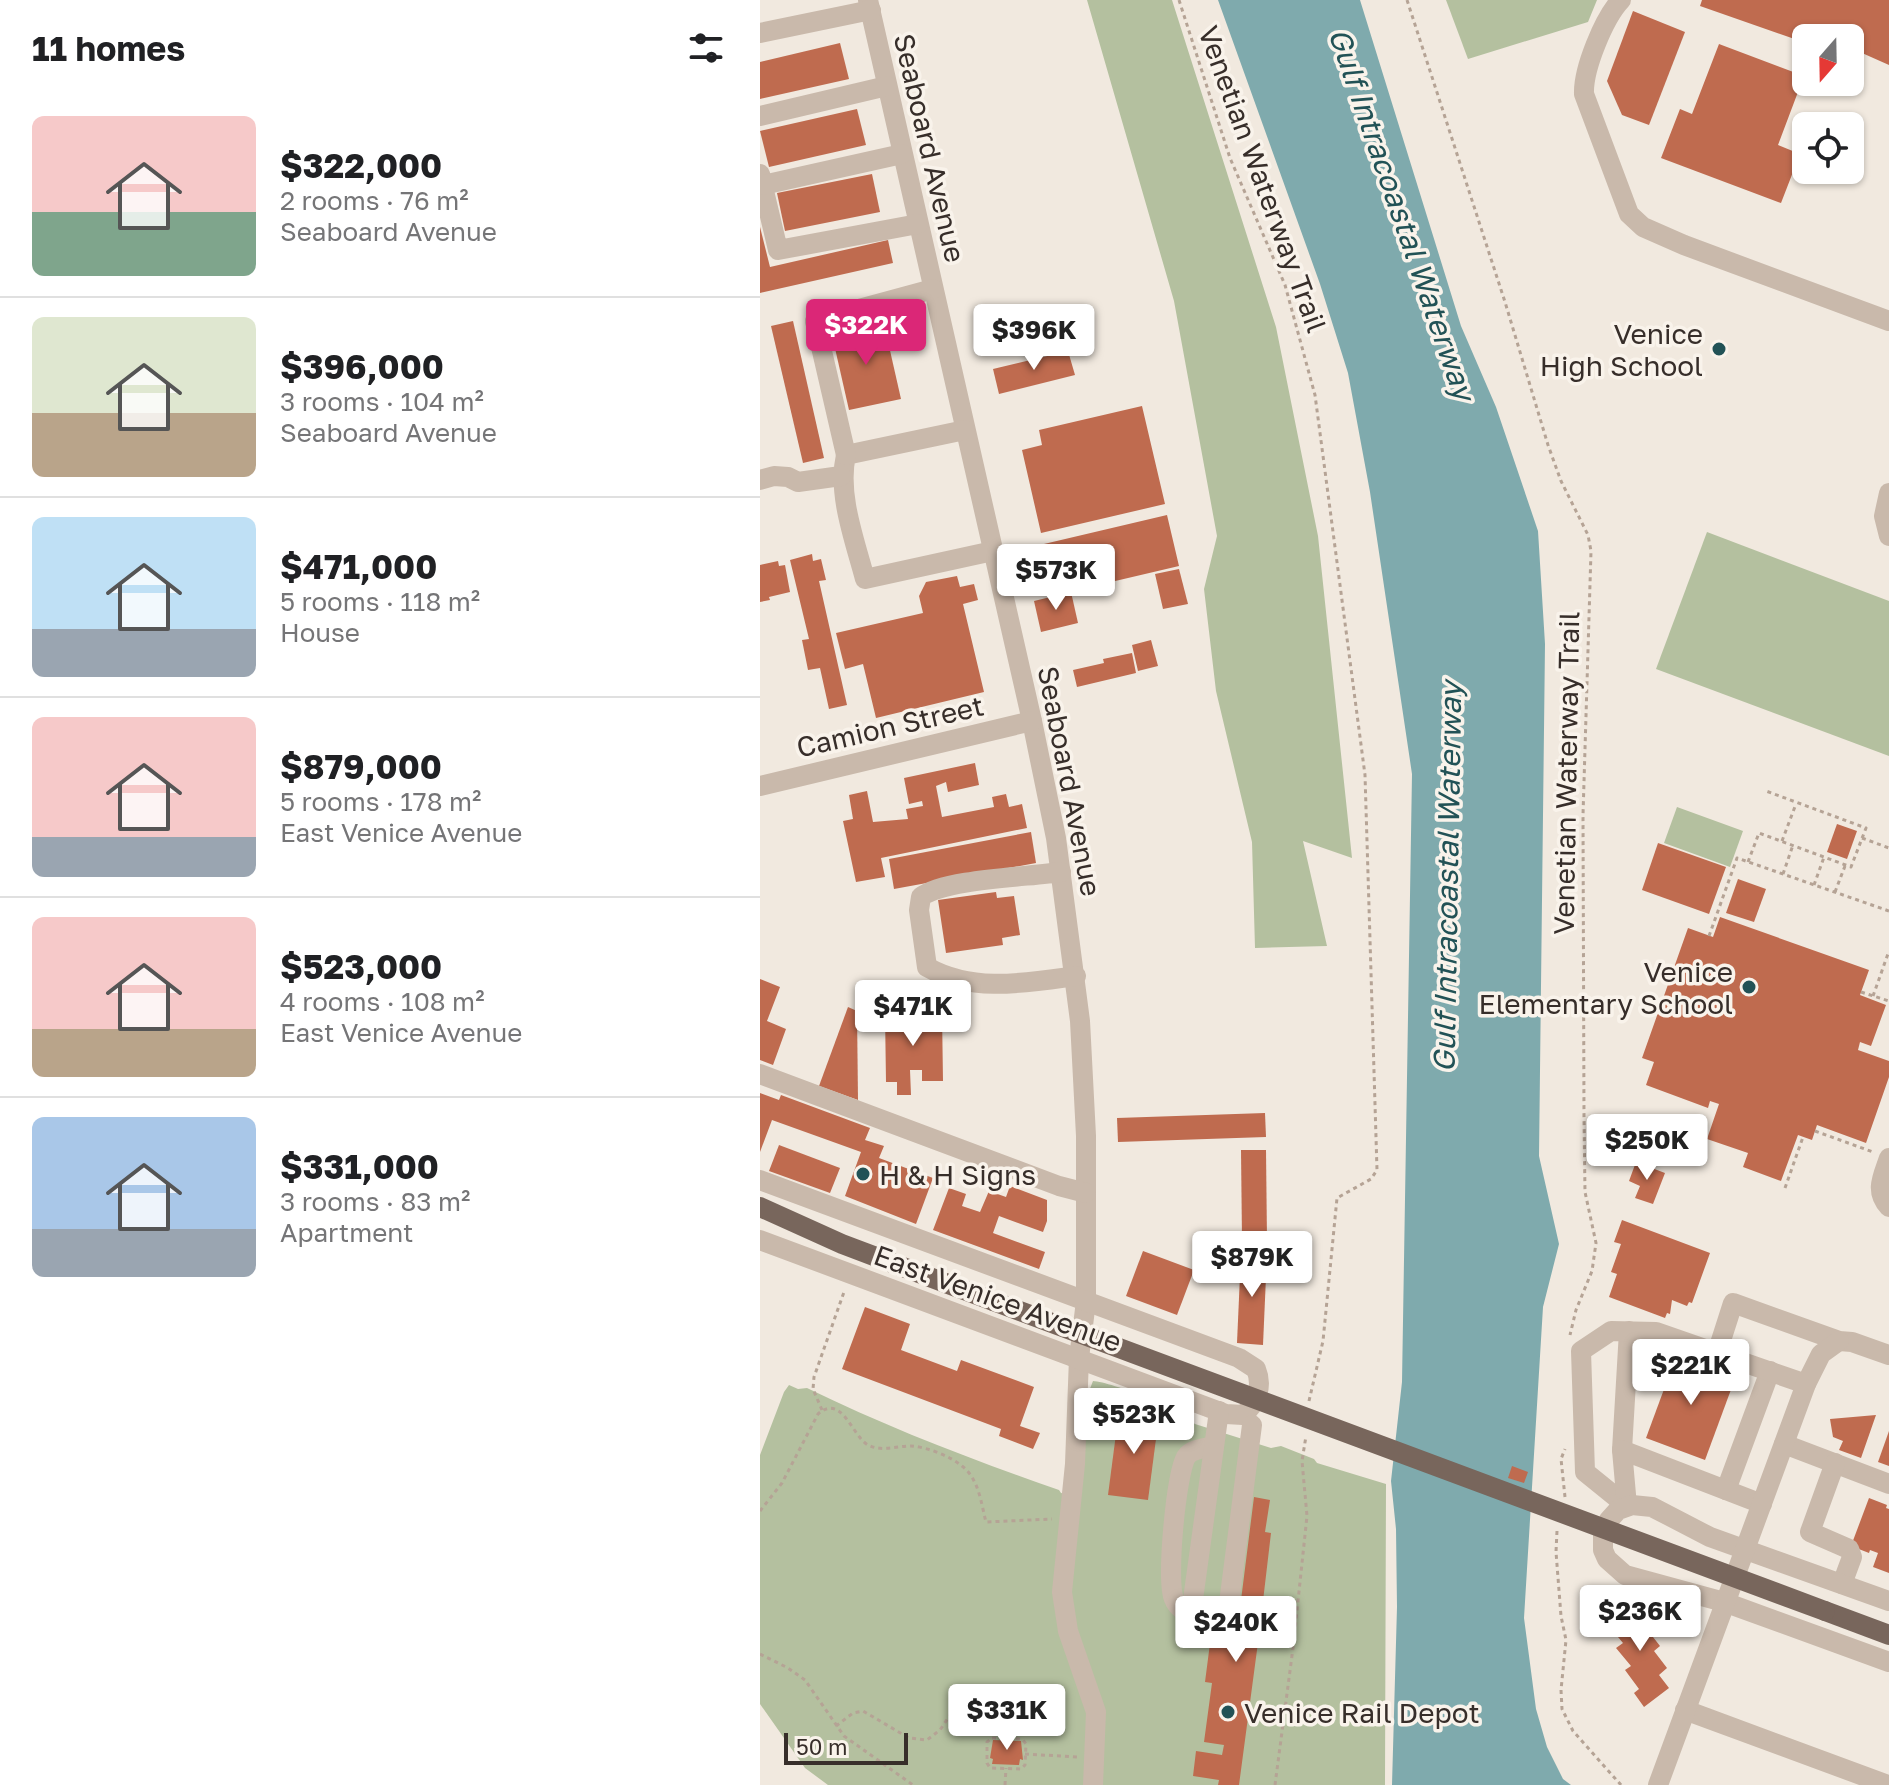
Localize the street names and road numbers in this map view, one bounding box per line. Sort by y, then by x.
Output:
street label: Venetian Waterway Trail [1192,21,1334,337]
street label: Seaboard Avenue [888,31,972,265]
street label: Venetian Waterway Trail [1547,611,1585,935]
street label: Seaboard Avenue [1032,663,1108,899]
street label: Camion Street [793,688,987,764]
street label: East Venice Avenue [870,1238,1126,1358]

